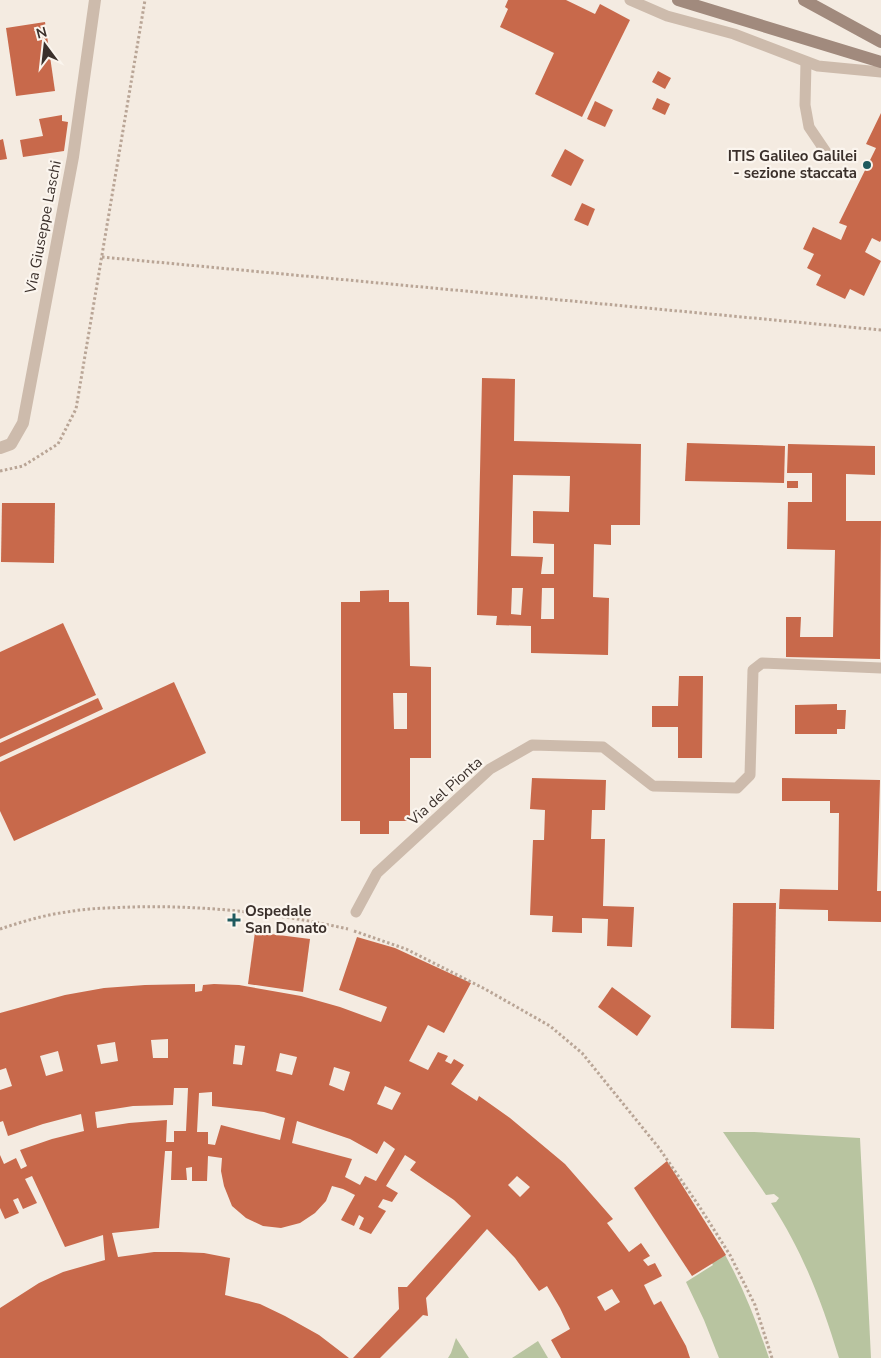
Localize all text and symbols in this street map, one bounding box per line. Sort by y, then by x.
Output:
north arrow [20,20,70,70]
text: N [34,22,49,43]
place label: ITIS Galileo Galilei - sezione staccata [728,146,857,183]
street label: Via Giuseppe Laschi [20,159,66,296]
marker: ITIS Galileo Galilei - sezione staccata [861,159,873,171]
street label: Via del Pionta [403,752,487,830]
place label: Ospedale San Donato [245,901,327,938]
marker: Ospedale San Donato [227,913,241,927]

